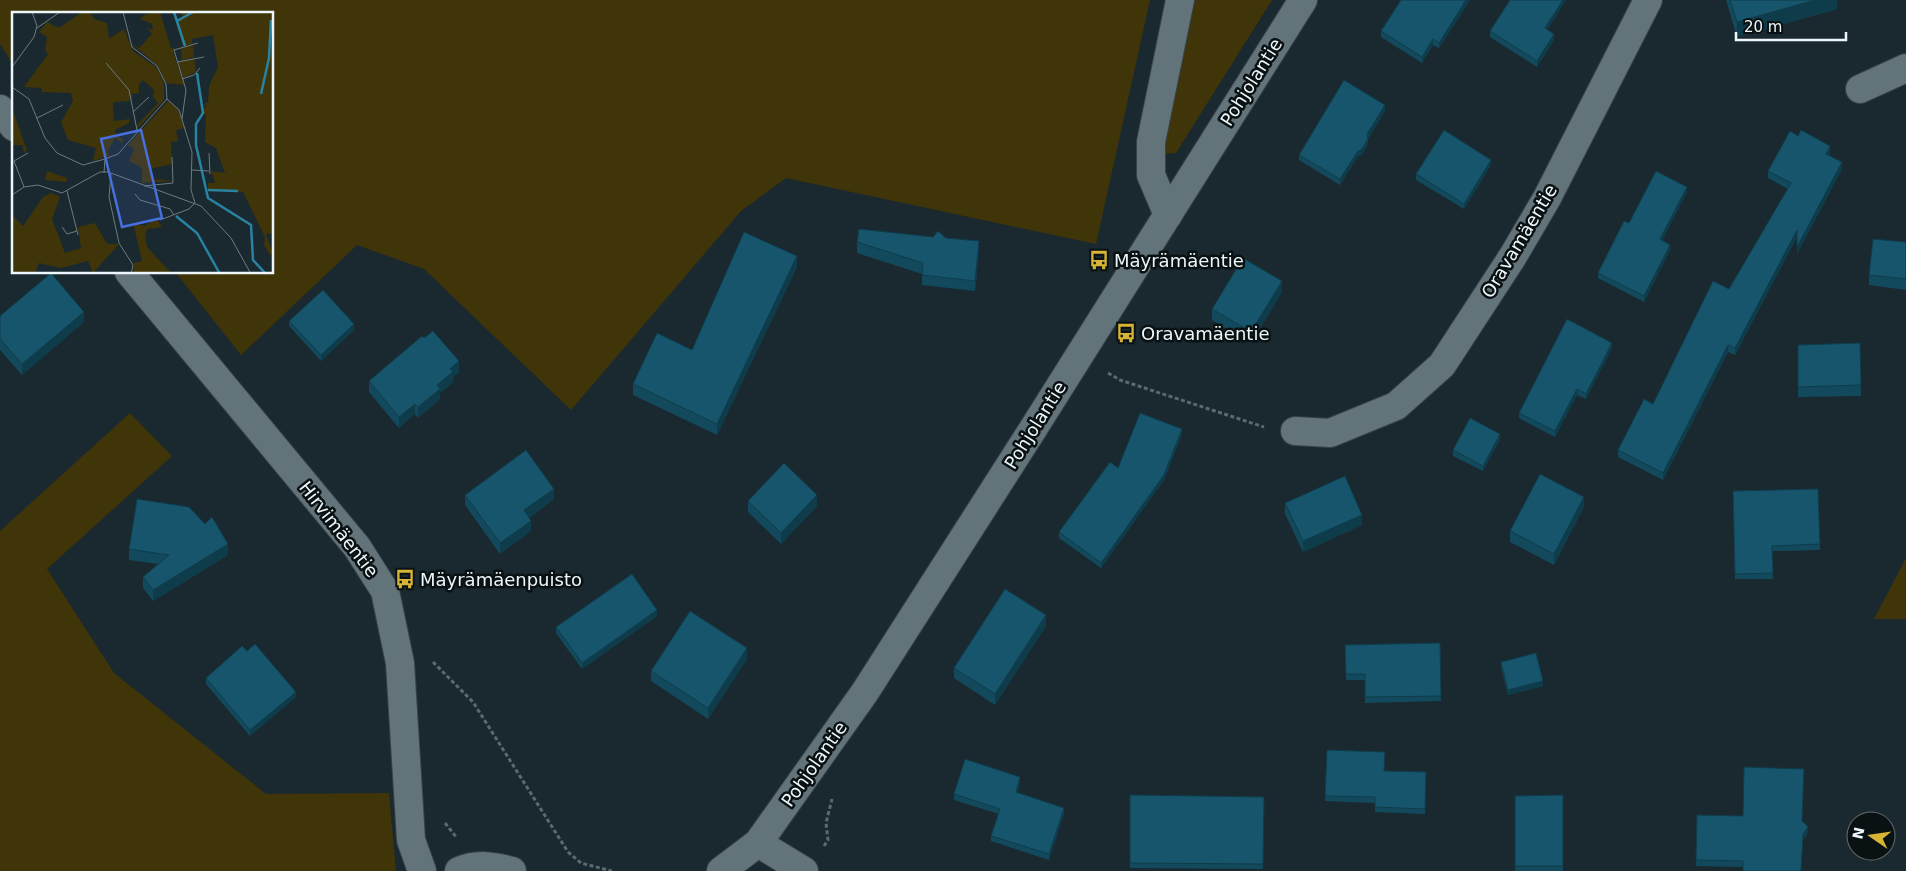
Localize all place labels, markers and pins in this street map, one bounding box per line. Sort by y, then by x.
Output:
bus stop icon: Mäyrämäentie [1088,249,1110,271]
place label: Mäyrämäentie [1114,250,1244,271]
bus stop icon: Oravamäentie [1115,322,1137,344]
place label: Oravamäentie [1141,323,1269,344]
bus stop icon: Mäyrämäenpuisto [394,568,416,590]
place label: Mäyrämäenpuisto [420,569,582,590]

